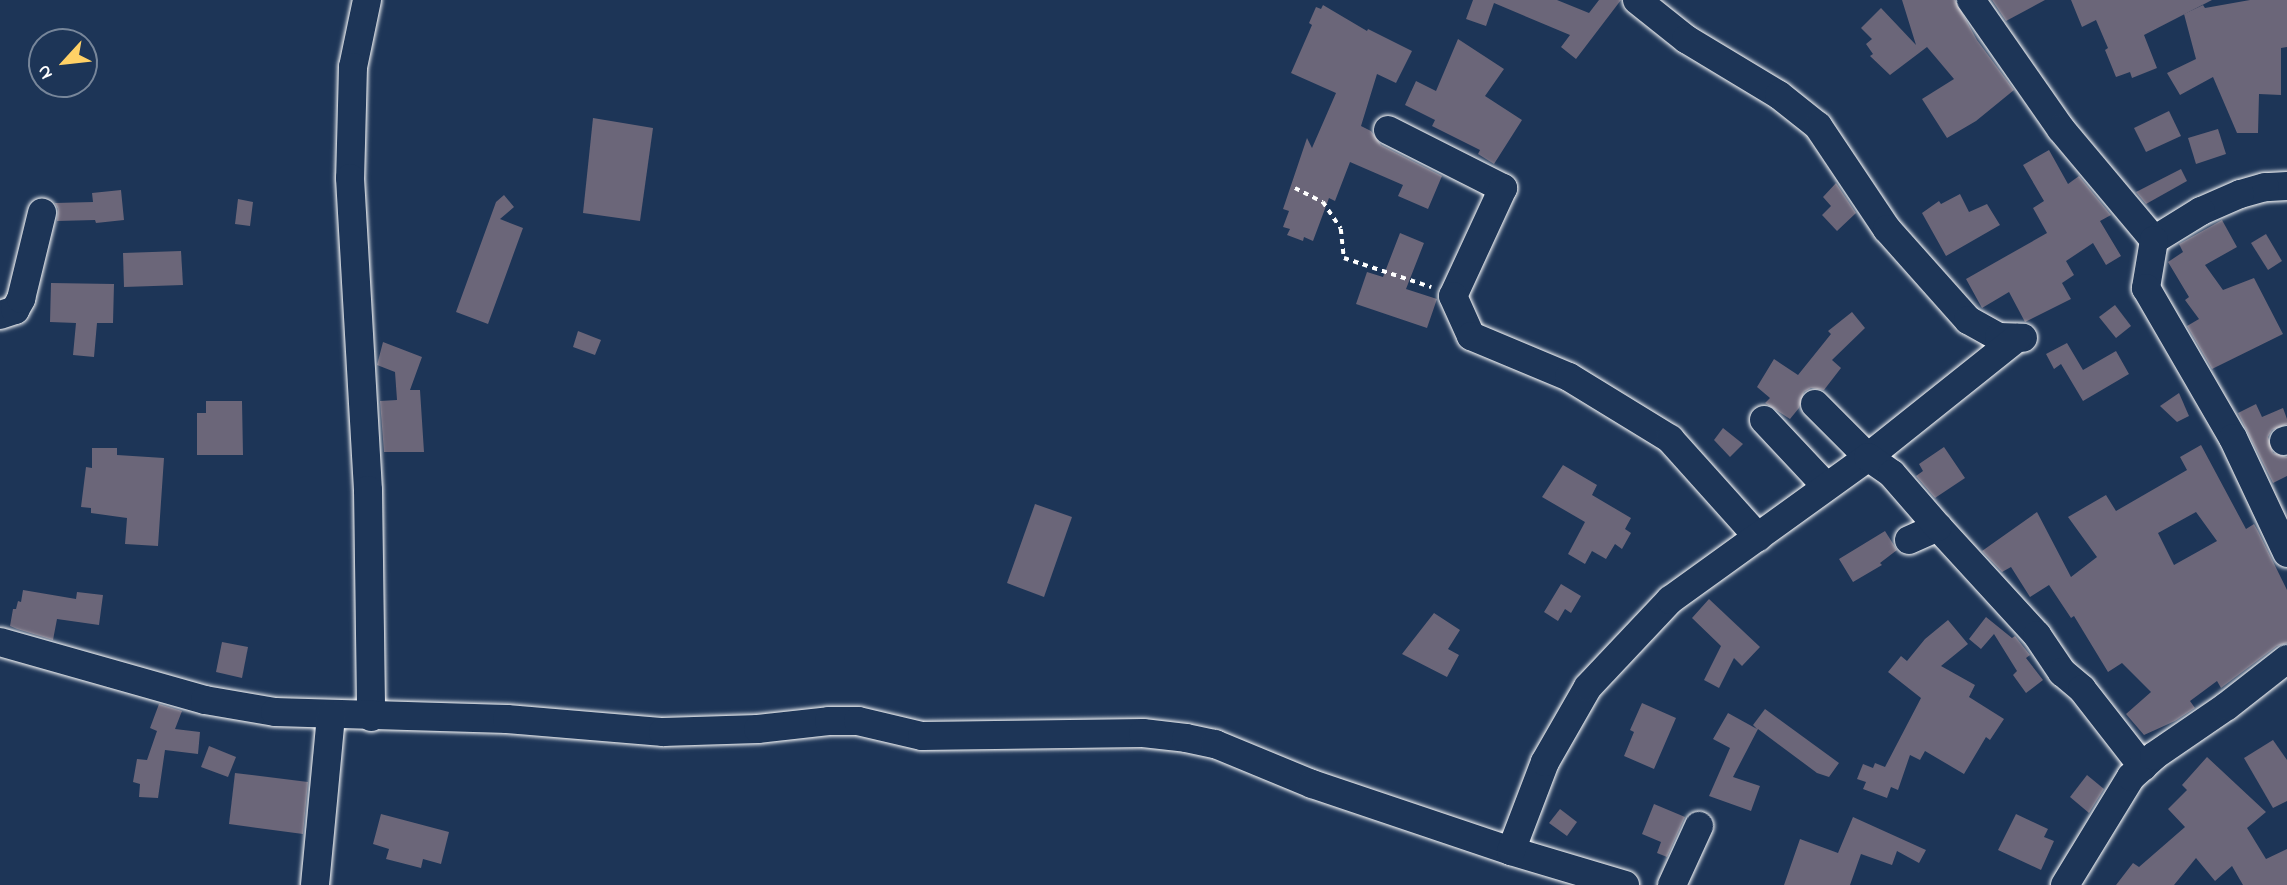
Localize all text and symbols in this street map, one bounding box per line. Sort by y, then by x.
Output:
north arrow [28,28,98,98]
text: N [31,60,61,84]

